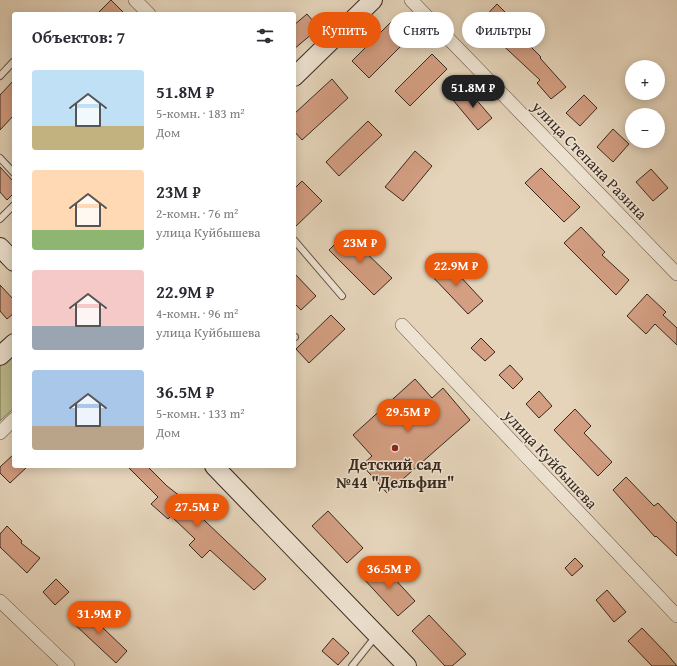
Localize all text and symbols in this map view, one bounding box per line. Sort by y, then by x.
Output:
chip: Купить [308,12,381,48]
chip: Снять [389,12,454,48]
chip: Фильтры [462,12,545,48]
text: Объектов: 7 [32,24,125,49]
icon: filters [254,25,276,47]
map controls [625,60,665,148]
button: + [625,60,665,100]
pin: 51.8M ₽ [436,75,510,109]
text: 51.8M ₽ [451,78,495,97]
text: 51.8M ₽ [156,79,214,104]
icon: home [64,86,112,134]
street label: улица Степана Разина [526,94,654,225]
text: 5-комн. · 183 m² [156,104,245,123]
button: − [625,108,665,148]
text: Дом [156,123,180,142]
text: 23M ₽ [156,179,201,204]
icon: home [64,186,112,234]
text: 2-комн. · 76 m² [156,204,238,223]
text: улица Куйбышева [156,223,261,242]
pin: 23M ₽ [332,230,388,264]
text: 23M ₽ [343,233,377,252]
pin: 22.9M ₽ [419,253,493,287]
text: 22.9M ₽ [434,256,478,275]
text: 22.9M ₽ [156,279,214,304]
icon: home [64,286,112,334]
text: 4-комн. · 96 m² [156,304,238,323]
text: улица Куйбышева [156,323,261,342]
text: 36.5M ₽ [156,379,214,404]
icon: home [64,386,112,434]
pin: 29.5M ₽ [371,399,445,433]
text: 29.5M ₽ [386,402,430,421]
street label: улица Куйбышева [498,403,604,515]
text: 5-комн. · 133 m² [156,404,245,423]
text: Дом [156,423,180,442]
marker: Детский сад №44 "Дельфин" [390,443,400,453]
place label: Детский сад №44 "Дельфин" [336,452,454,494]
pin: 27.5M ₽ [160,494,234,528]
text: 27.5M ₽ [175,497,219,516]
pin: 36.5M ₽ [352,556,426,590]
text: 36.5M ₽ [367,559,411,578]
pin: 31.9M ₽ [62,601,136,635]
text: 31.9M ₽ [77,604,121,623]

